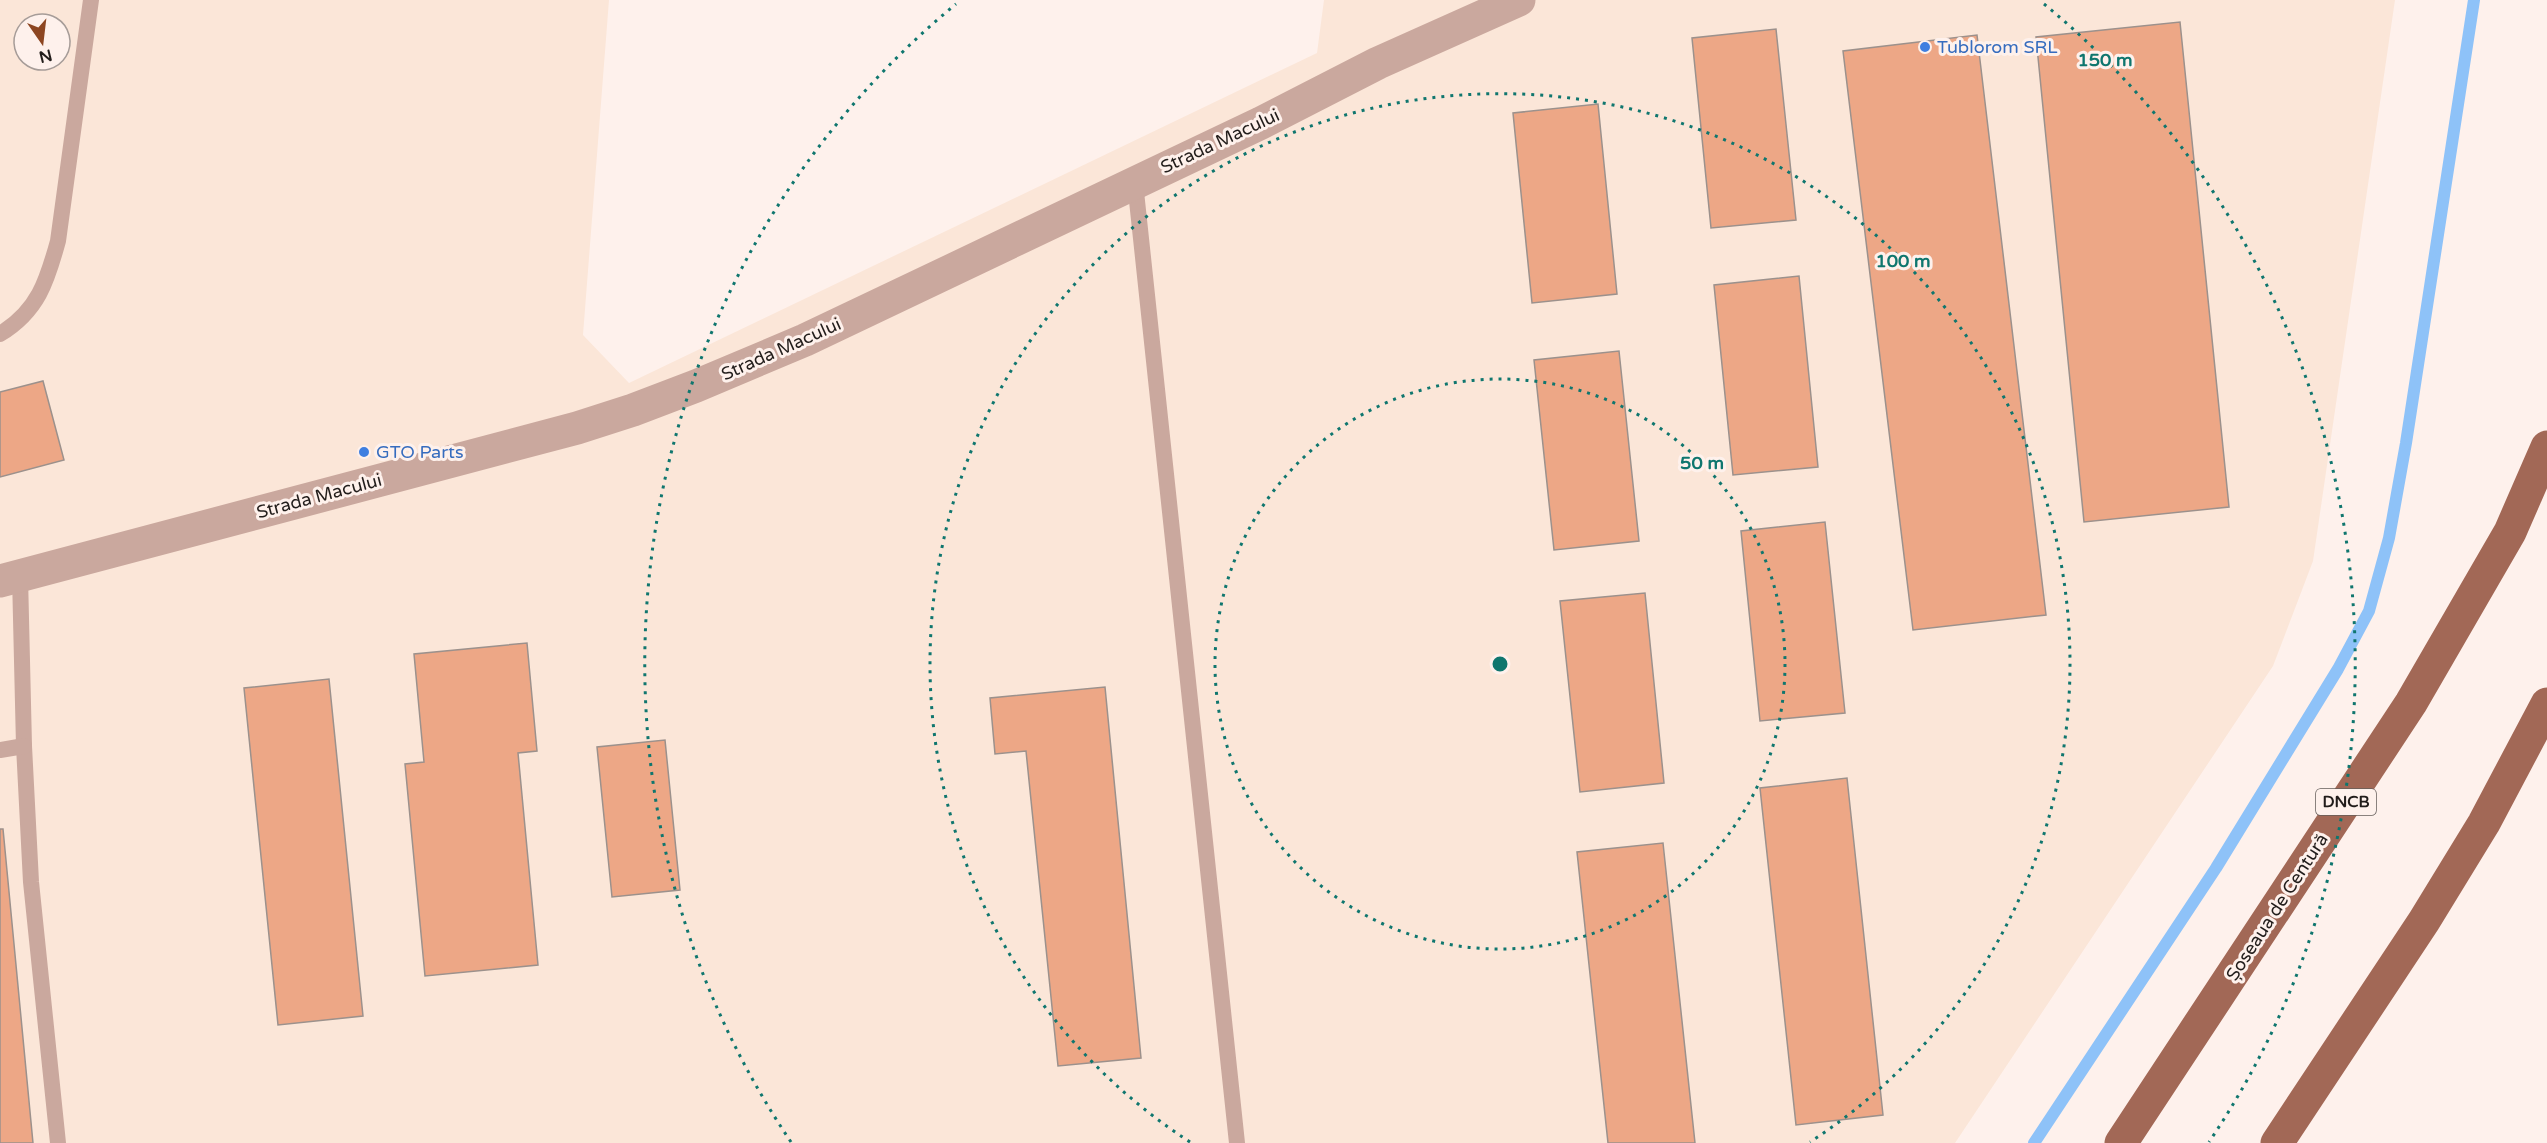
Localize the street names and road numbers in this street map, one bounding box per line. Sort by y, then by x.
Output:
street label: Strada Macului [1157,104,1283,178]
street label: Strada Macului [718,313,844,385]
street label: Strada Macului [254,469,384,523]
road number: DNCB [2316,789,2376,815]
street label: Șoseaua de Centură [2221,829,2333,985]

